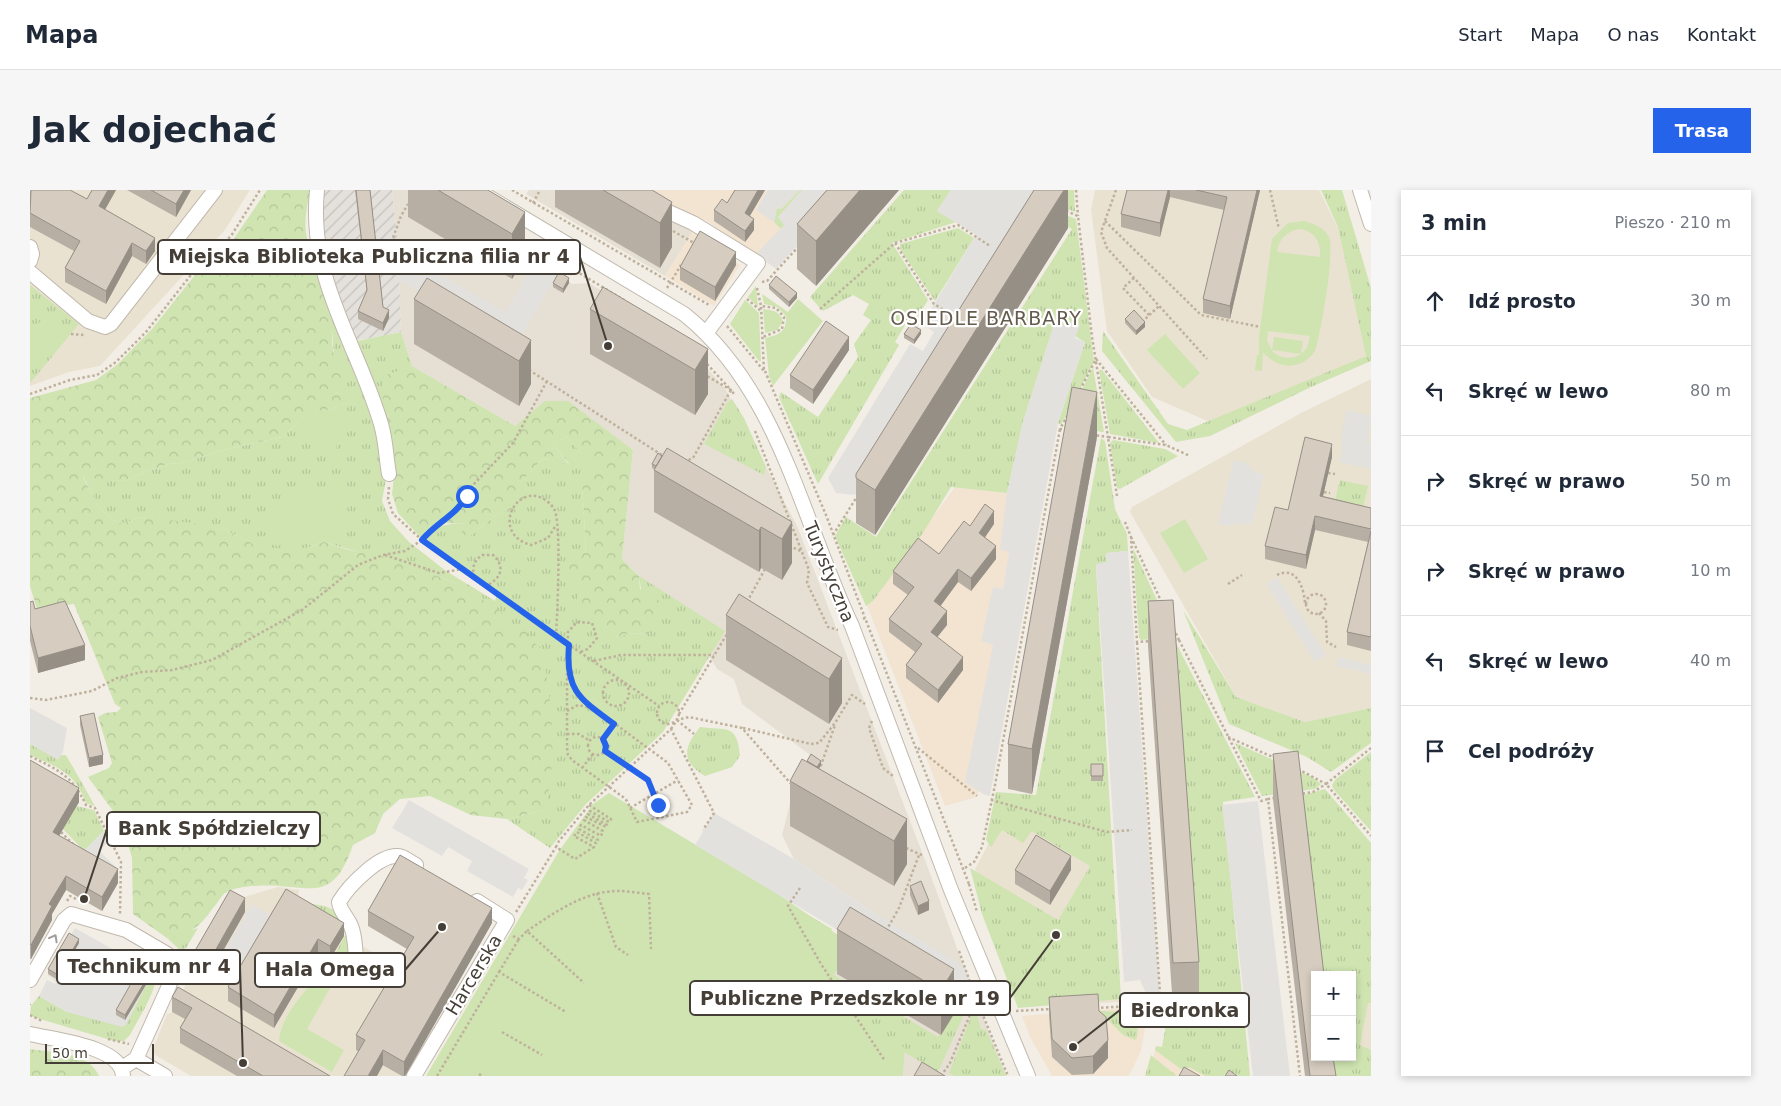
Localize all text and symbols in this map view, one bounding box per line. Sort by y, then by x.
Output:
text: Mapa [25,21,98,49]
text: Start [1458,24,1502,45]
text: Mapa [1530,24,1579,45]
text: O nas [1607,24,1659,45]
text: Kontakt [1687,24,1756,45]
button: Trasa [1653,108,1751,153]
text: Jak dojechać [30,110,277,150]
text: 3 min [1421,211,1487,235]
text: Pieszo · 210 m [1614,213,1731,232]
callout: Miejska Biblioteka Publiczna filia nr 4 [158,240,580,274]
text: Miejska Biblioteka Publiczna filia nr 4 [168,245,570,267]
icon: ahead [1421,287,1449,315]
text: Idź prosto [1468,290,1576,312]
text: 30 m [1690,291,1731,310]
district label: OSIEDLE BARBARY [890,307,1082,329]
icon: left [1421,377,1449,405]
text: Skręć w lewo [1468,380,1609,402]
text: 80 m [1690,381,1731,400]
icon: right [1421,467,1449,495]
text: Skręć w prawo [1468,470,1625,492]
text: 50 m [1690,471,1731,490]
route start [456,485,479,508]
street label: Turystyczna [799,518,859,625]
icon: right [1421,557,1449,585]
text: Skręć w prawo [1468,560,1625,582]
text: 10 m [1690,561,1731,580]
icon: left [1421,647,1449,675]
text: Skręć w lewo [1468,650,1609,672]
text: 40 m [1690,651,1731,670]
icon: arrive [1421,737,1449,765]
text: Cel podróży [1468,740,1594,762]
route end [647,794,670,817]
callout: Bank Spółdzielczy [107,812,320,846]
text: Bank Spółdzielczy [118,817,311,839]
street label: Harcerska [441,931,506,1019]
one-way arrow [48,934,58,943]
callout: Technikum nr 4 [57,950,240,984]
callout: Hala Omega [255,953,405,987]
text: Technikum nr 4 [67,955,231,977]
text: Hala Omega [265,958,395,980]
map controls [1311,971,1356,1061]
button: + [1311,971,1356,1016]
callout: Publiczne Przedszkole nr 19 [690,981,1010,1015]
text: Publiczne Przedszkole nr 19 [700,987,1000,1009]
callout: Biedronka [1120,993,1249,1027]
text: Biedronka [1131,999,1239,1021]
button: − [1311,1016,1356,1061]
scale bar [45,1041,154,1064]
text: 50 m [52,1045,88,1061]

